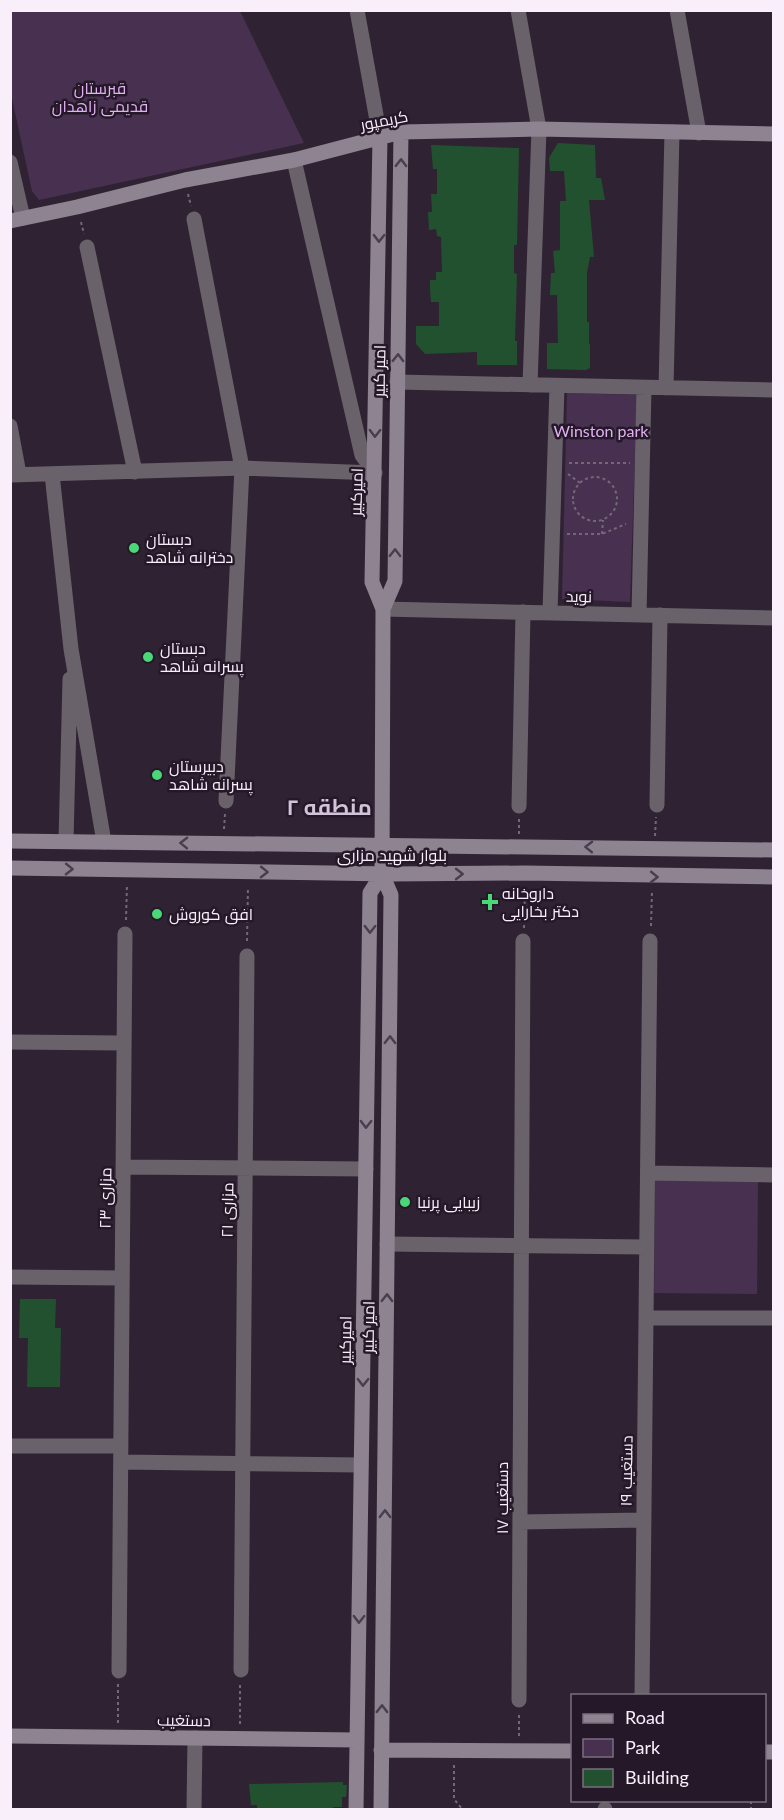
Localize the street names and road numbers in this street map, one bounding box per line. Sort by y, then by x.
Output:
street label: کریمپور [358,106,410,136]
street label: امیر کبیر [369,345,389,398]
street label: امیرکبیر [345,468,367,517]
street label: نوید [566,586,592,606]
street label: بلوار شهید مزاری [337,845,447,866]
street label: مزاری ۲۳ [94,1167,117,1229]
street label: مزاری ۲۱ [217,1182,238,1238]
street label: امیر کبیر [358,1301,378,1354]
street label: امیرکبیر [335,1316,355,1365]
street label: دستغیب ۱۹ [615,1435,637,1507]
street label: دستغیب ۱۷ [492,1462,512,1534]
street label: دستغیب [157,1710,211,1730]

